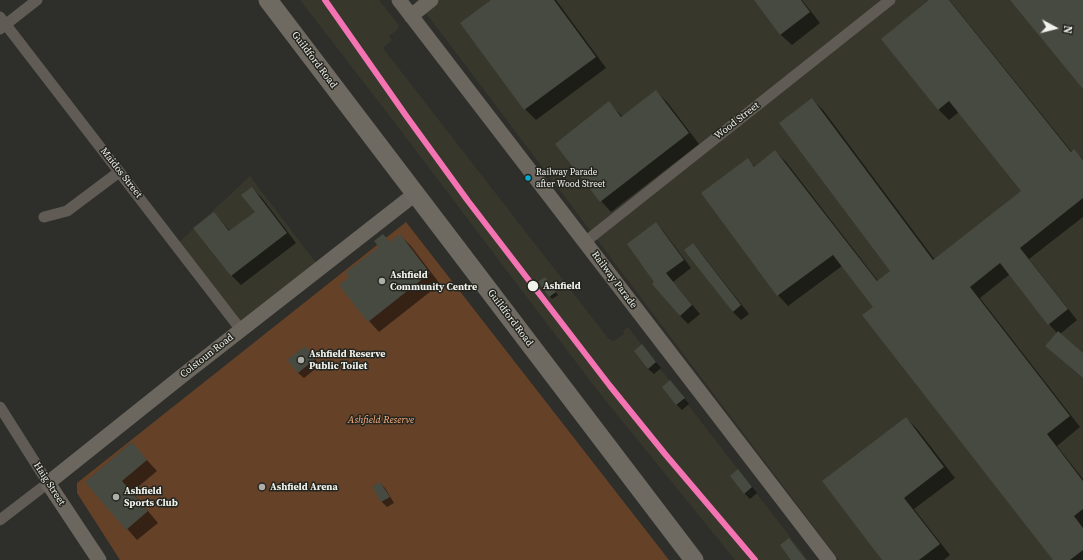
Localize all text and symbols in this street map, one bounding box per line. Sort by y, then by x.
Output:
north arrow [1035,8,1075,48]
text: N [1059,25,1075,34]
street label: Guildford Road [289,29,339,91]
street label: Wood Street [712,100,762,142]
street label: Maidos Street [98,145,144,201]
place label: Railway Parade after Wood Street [536,168,605,189]
marker: Railway Parade after Wood Street [523,173,533,183]
street label: Railway Parade [589,249,639,311]
place label: Ashfield Community Centre [390,269,477,292]
marker: Ashfield Community Centre [377,276,387,286]
marker: Ashfield [526,279,540,293]
place label: Ashfield [543,280,581,292]
street label: Guildford Road [485,287,535,349]
street label: Colstoun Road [178,331,236,381]
place label: Ashfield Reserve Public Toilet [309,348,386,372]
marker: Ashfield Reserve Public Toilet [296,355,306,365]
park label: Ashfield Reserve [348,414,414,426]
street label: Haig Street [31,460,67,508]
place label: Ashfield Arena [270,481,338,493]
marker: Ashfield Arena [257,482,267,492]
place label: Ashfield Sports Club [124,485,178,508]
marker: Ashfield Sports Club [111,492,121,502]

